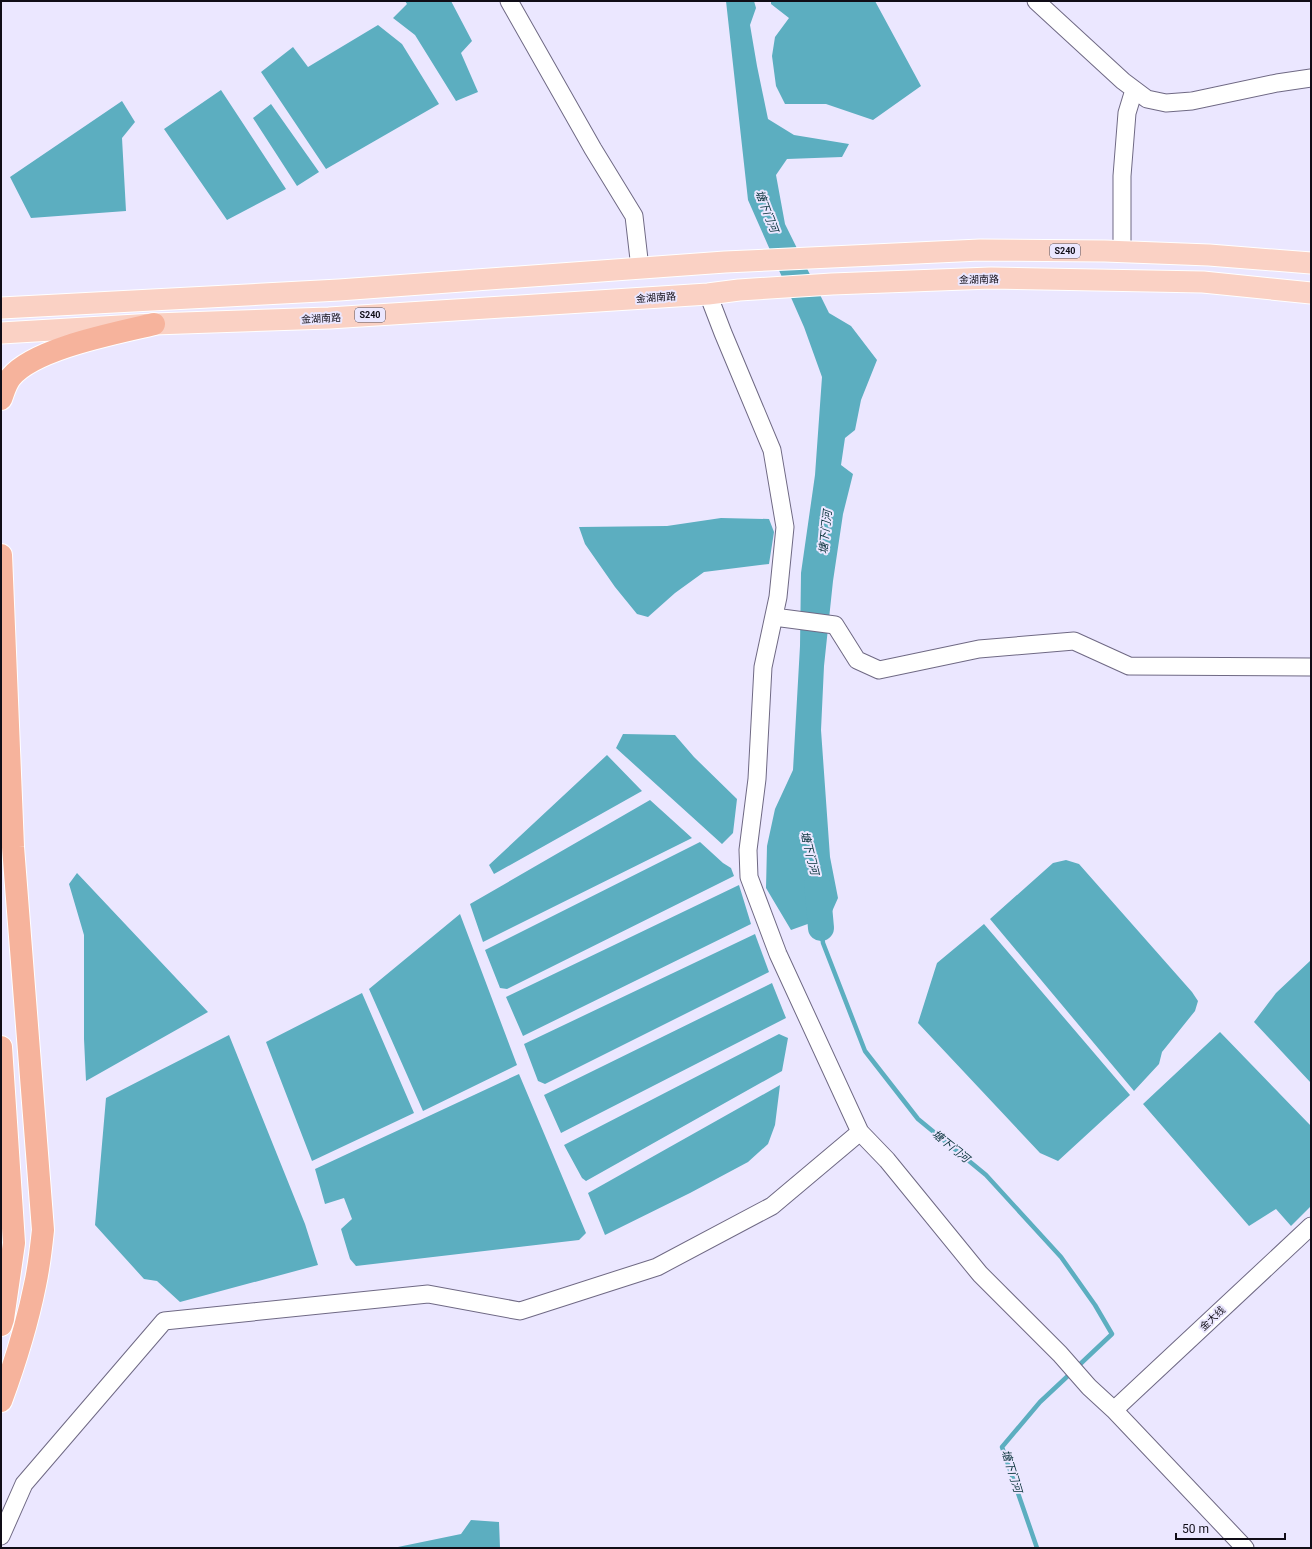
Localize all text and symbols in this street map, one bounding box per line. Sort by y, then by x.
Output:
water label: 塘下门河 [753,188,781,236]
road number: S240 [1050,244,1080,258]
street label: 金湖南路 [959,274,999,285]
street label: 金湖南路 [636,291,676,304]
road number: S240 [355,308,385,322]
street label: 金湖南路 [301,312,341,325]
water label: 塘下门河 [817,508,834,555]
water label: 塘下门河 [798,830,822,878]
water label: 塘下门河 [929,1127,973,1167]
street label: 金大线 [1198,1304,1227,1333]
water label: 塘下门河 [999,1448,1025,1496]
scale bar [1176,1515,1285,1541]
text: 50 m [1182,1522,1209,1536]

